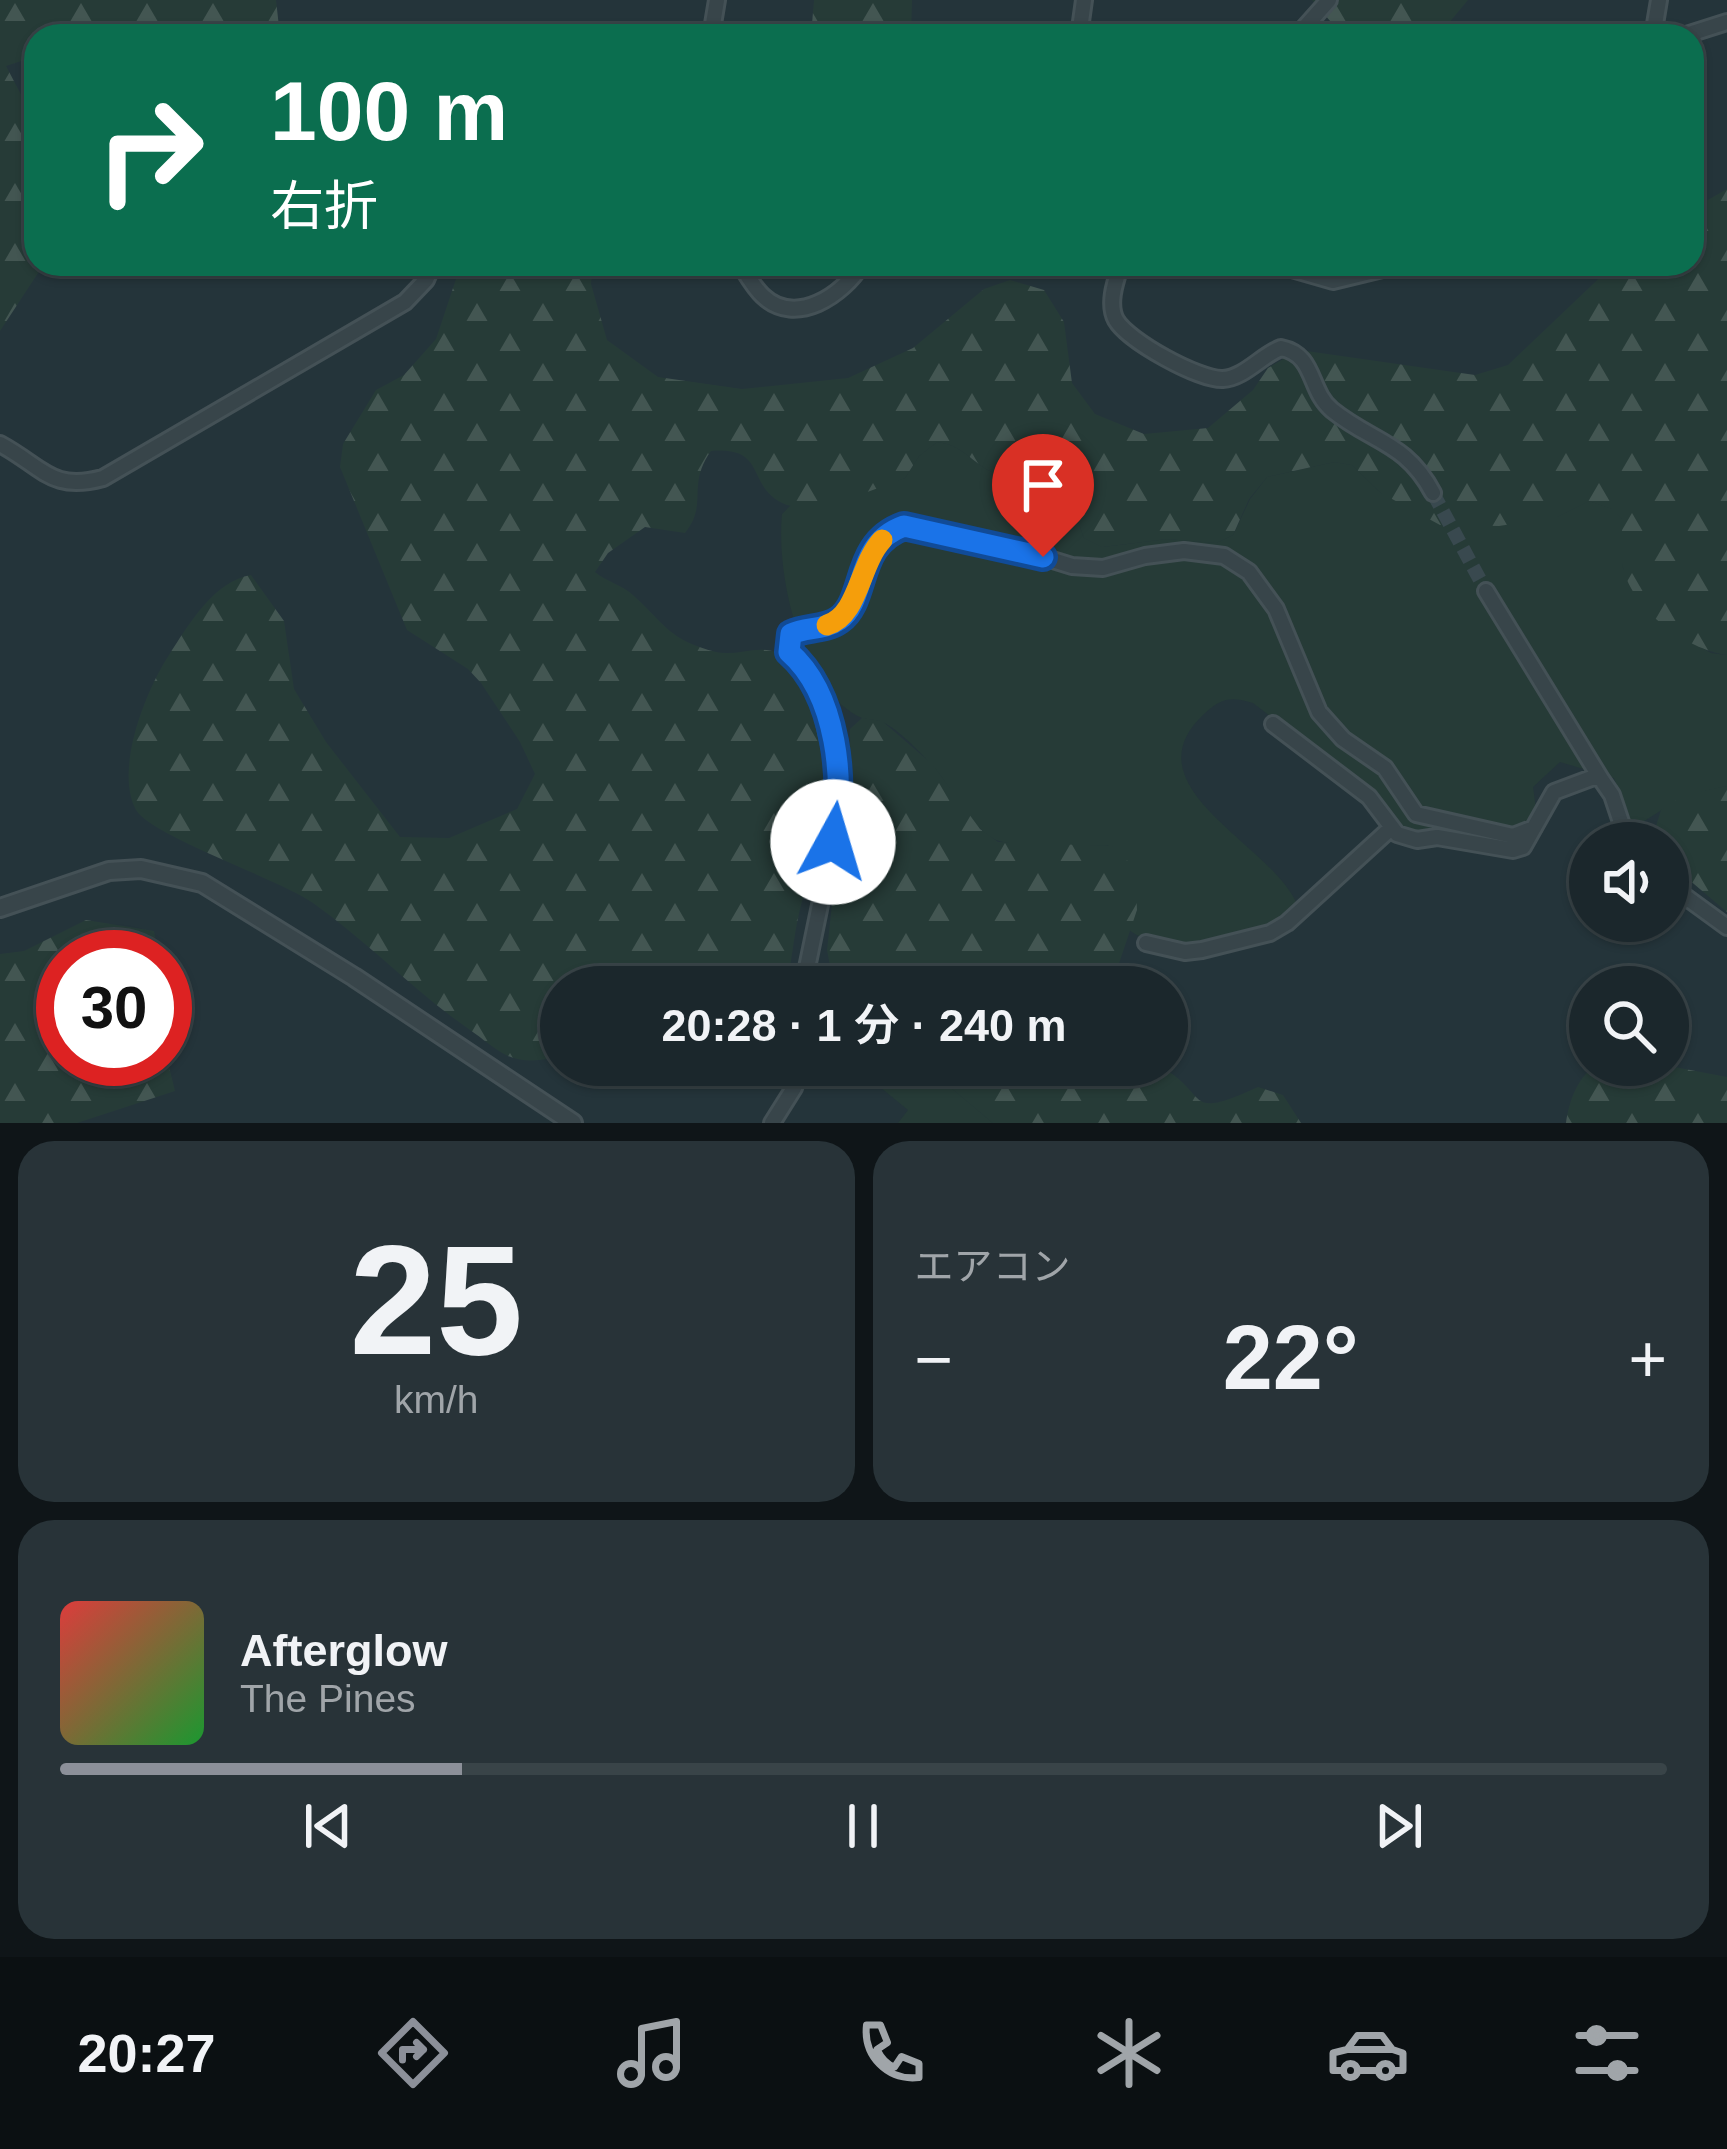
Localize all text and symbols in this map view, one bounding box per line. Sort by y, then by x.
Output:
text: 100 m [270,64,508,158]
icon: right [72,72,228,228]
text: 右折 [270,176,378,236]
pin [992,434,1094,557]
icon: arrive [1010,452,1076,518]
position arrow [770,779,896,905]
map controls [1569,822,1689,1086]
button: sound [1569,822,1689,942]
speed limit sign: 30 [36,930,192,1086]
button: search [1569,966,1689,1086]
text: 20:28 · 1 分 · 240 m [661,1000,1067,1051]
text: 25 [349,1213,523,1387]
text: エアコン [915,1245,1071,1288]
text: 22° [1223,1308,1359,1408]
text: − [915,1322,953,1396]
text: + [1628,1322,1667,1396]
text: km/h [394,1378,479,1421]
text: Afterglow [240,1625,448,1676]
text: The Pines [240,1677,416,1720]
icon: previous [295,1793,361,1859]
icon: pause [830,1793,896,1859]
icon: next [1366,1793,1432,1859]
icon: directions [371,2011,455,2095]
icon: music [610,2011,694,2095]
icon: phone [849,2011,933,2095]
icon: climate [1087,2011,1171,2095]
icon: car [1326,2011,1410,2095]
icon: filters [1565,2011,1649,2095]
text: 20:27 [77,2023,216,2083]

